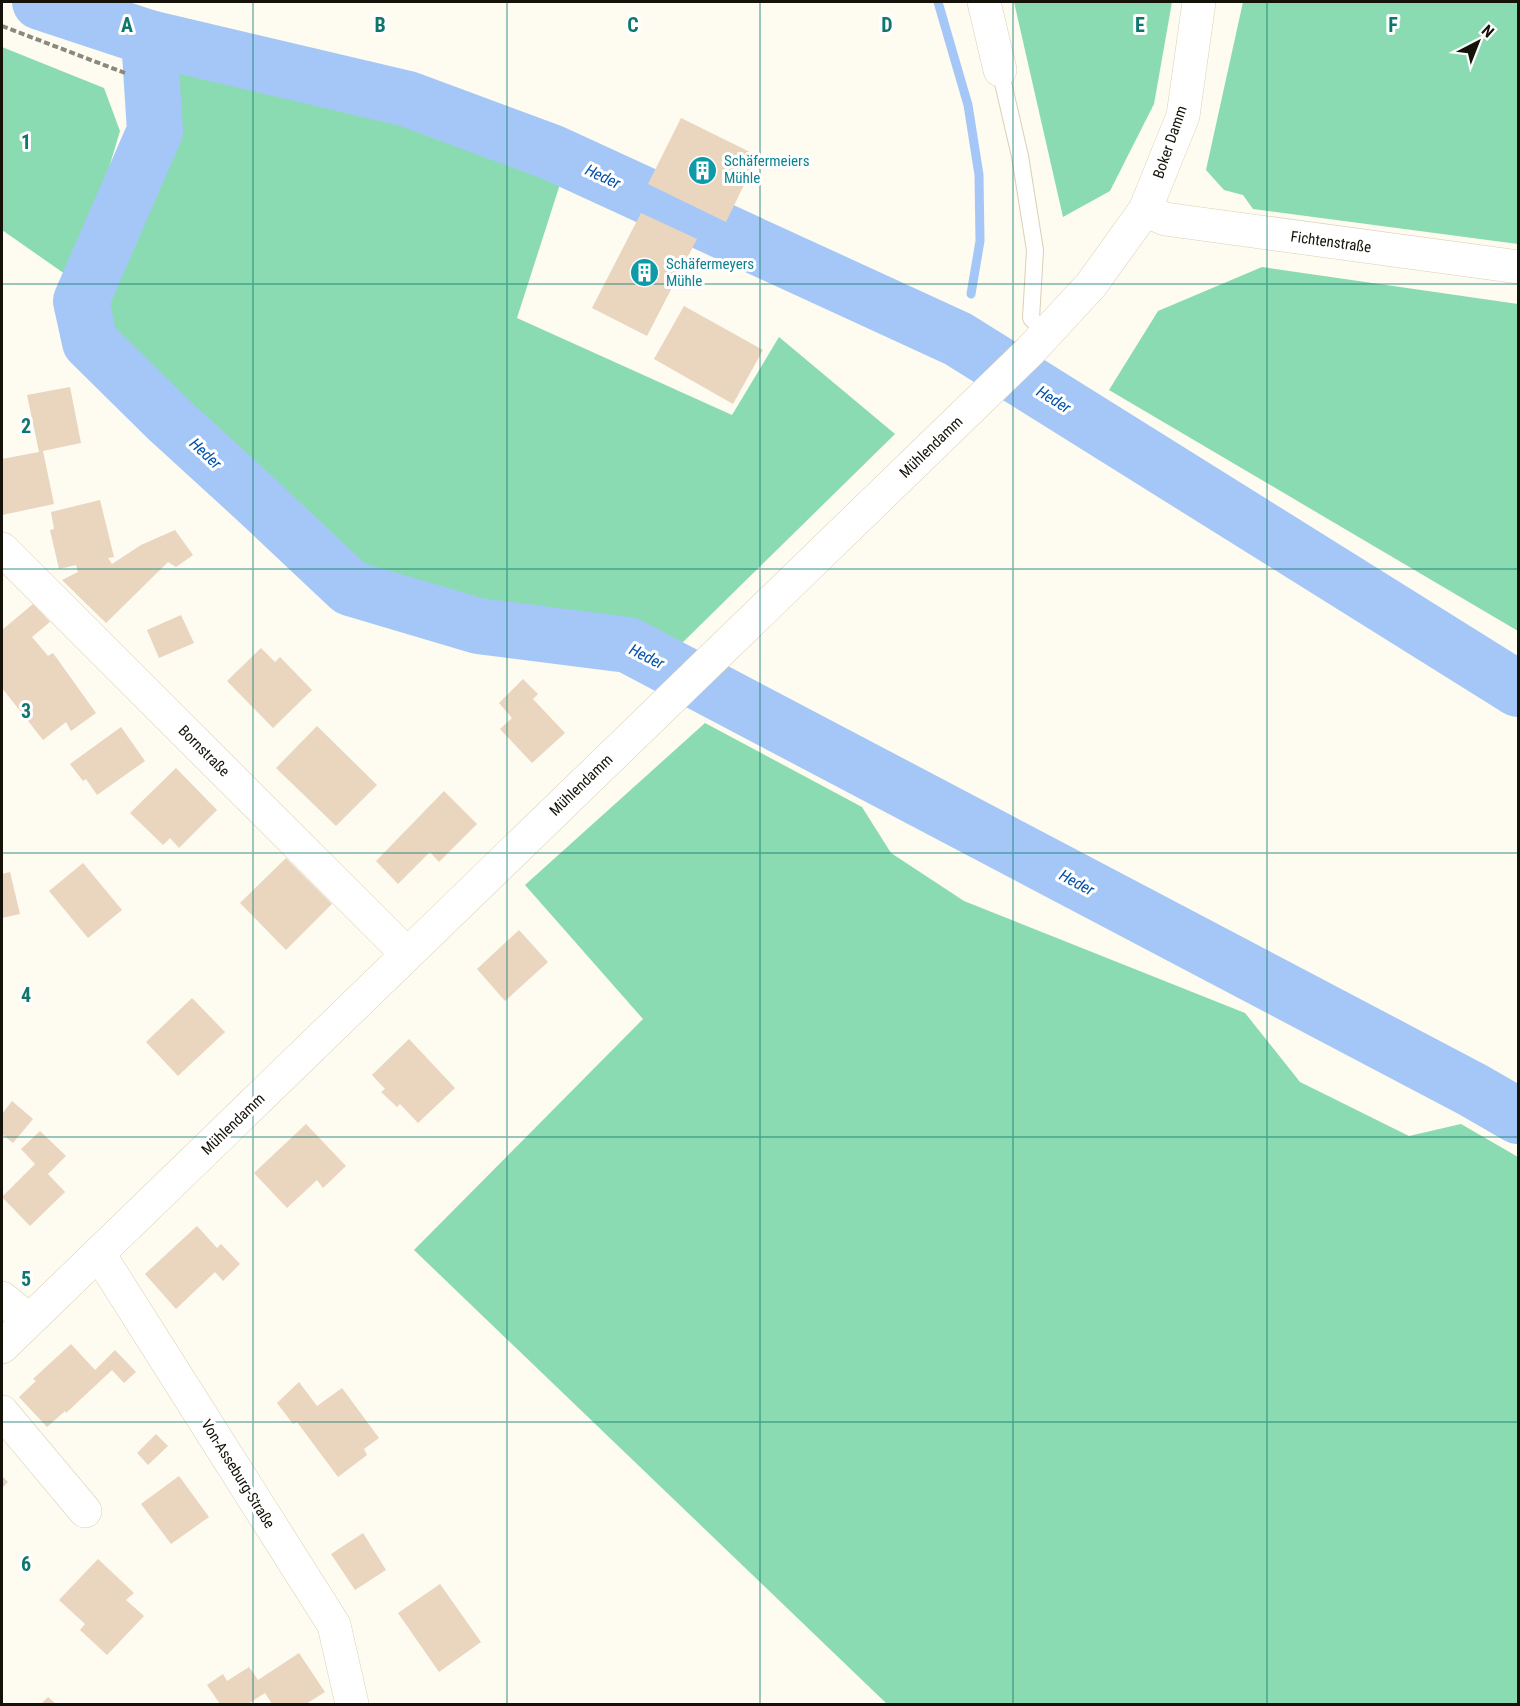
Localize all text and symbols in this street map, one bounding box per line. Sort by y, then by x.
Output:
north arrow [1448,12,1508,72]
text: A [121,13,133,37]
text: B [374,13,386,37]
text: C [627,13,639,37]
text: D [881,13,893,37]
text: E [1135,13,1145,37]
text: F [1388,13,1398,37]
text: N [1478,21,1498,42]
street label: Boker Damm [1149,103,1191,181]
text: 1 [21,130,31,154]
place label: Schäfermeiers Mühle [724,152,810,187]
building icon: Schäfermeiers Mühle [687,154,719,186]
water label: Heder [582,160,625,193]
street label: Fichtenstraße [1290,227,1372,257]
place label: Schäfermeyers Mühle [666,255,754,290]
building icon: Schäfermeyers Mühle [629,257,661,289]
water label: Heder [1033,382,1075,418]
street label: Mühlendamm [896,412,966,482]
text: 2 [21,414,31,438]
water label: Heder [186,434,226,474]
water label: Heder [626,640,669,674]
text: 3 [21,699,31,723]
street label: Bornstraße [175,722,233,780]
street label: Mühlendamm [546,750,616,820]
water label: Heder [1056,865,1099,900]
text: 4 [21,983,31,1007]
street label: Mühlendamm [198,1089,268,1159]
text: 5 [21,1267,31,1291]
street label: Von-Asseburg-Straße [197,1416,279,1532]
text: 6 [21,1552,31,1576]

